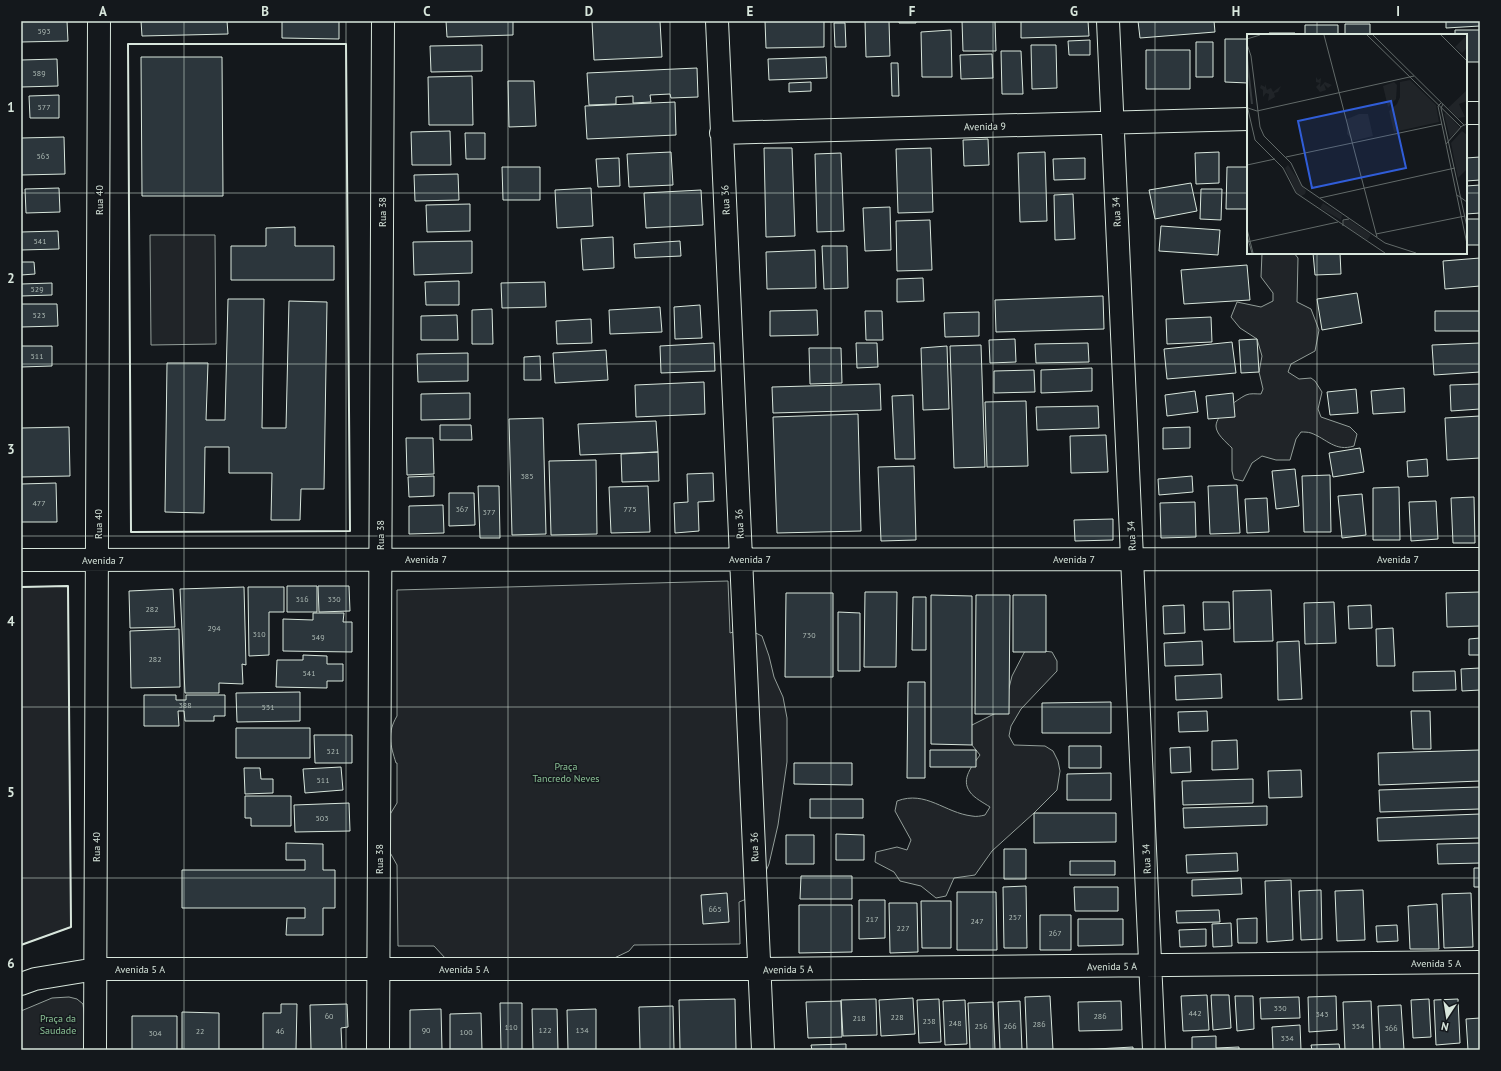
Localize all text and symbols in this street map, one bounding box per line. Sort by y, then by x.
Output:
text: A [99,3,107,20]
text: B [261,3,269,20]
text: C [423,3,431,20]
text: D [585,3,593,20]
text: E [747,3,754,20]
text: F [909,3,916,20]
text: G [1070,3,1078,20]
text: H [1232,3,1240,20]
text: I [1396,3,1400,20]
house number: 593 [37,26,51,36]
inset map [1247,34,1467,254]
house number: 589 [32,68,46,78]
text: 1 [7,99,15,116]
house number: 577 [37,102,51,112]
street label: Avenida 9 [964,120,1006,133]
house number: 563 [36,151,50,161]
street label: Rua 40 [93,185,106,215]
street label: Rua 36 [718,185,733,215]
street label: Rua 34 [1109,196,1124,227]
street label: Rua 38 [376,197,389,227]
house number: 541 [33,236,47,246]
text: 2 [7,270,15,287]
house number: 529 [30,284,44,294]
house number: 523 [32,310,46,320]
house number: 511 [30,351,44,361]
text: 3 [7,441,15,458]
house number: 385 [520,471,534,481]
house number: 477 [32,498,46,508]
house number: 367 [455,504,469,514]
house number: 775 [623,504,637,514]
house number: 377 [482,507,496,517]
street label: Rua 40 [92,509,105,539]
street label: Rua 36 [732,509,747,539]
street label: Rua 38 [374,520,387,550]
street label: Rua 34 [1124,520,1139,551]
street label: Avenida 7 [405,553,447,566]
street label: Avenida 7 [729,553,771,566]
street label: Avenida 7 [1053,553,1095,566]
street label: Avenida 7 [1377,553,1419,566]
street label: Avenida 7 [82,554,124,567]
house number: 316 [295,594,309,604]
house number: 330 [327,594,341,604]
house number: 282 [145,604,159,614]
text: 4 [7,613,15,630]
house number: 294 [207,623,221,633]
house number: 310 [252,629,266,639]
house number: 730 [802,630,816,640]
house number: 549 [311,632,325,642]
house number: 282 [148,654,162,664]
house number: 541 [302,668,316,678]
house number: 388 [178,700,192,710]
house number: 531 [261,702,275,712]
house number: 521 [326,746,340,756]
park label: Praça Tancredo Neves [533,760,599,785]
house number: 511 [316,775,330,785]
text: 5 [7,784,15,801]
house number: 503 [315,813,329,823]
street label: Rua 40 [90,832,103,862]
street label: Rua 36 [747,832,762,862]
street label: Rua 34 [1139,843,1154,874]
street label: Rua 38 [373,844,386,874]
house number: 665 [708,904,722,914]
house number: 257 [1008,912,1022,922]
house number: 217 [865,914,879,924]
house number: 247 [970,916,984,926]
house number: 227 [896,923,910,933]
house number: 267 [1048,928,1062,938]
text: 6 [7,955,15,972]
street label: Avenida 5 A [1411,957,1461,970]
street label: Avenida 5 A [1087,960,1137,973]
street label: Avenida 5 A [115,963,165,976]
street label: Avenida 5 A [439,963,489,976]
street label: Avenida 5 A [763,963,813,976]
north arrow [1427,997,1467,1037]
house number: 330 [1273,1003,1287,1013]
house number: 442 [1188,1008,1202,1018]
house number: 343 [1315,1009,1329,1019]
house number: 60 [325,1011,334,1021]
house number: 286 [1093,1011,1107,1021]
park label: Praça da Saudade [40,1012,76,1037]
house number: 228 [890,1012,904,1022]
house number: 218 [852,1013,866,1023]
house number: 238 [922,1016,936,1026]
house number: 248 [948,1018,962,1028]
house number: 286 [1032,1019,1046,1029]
text: N [1440,1019,1450,1034]
house number: 256 [974,1021,988,1031]
house number: 266 [1003,1021,1017,1031]
house number: 354 [1351,1021,1365,1031]
house number: 110 [504,1022,518,1032]
house number: 366 [1384,1023,1398,1033]
house number: 90 [422,1025,431,1035]
house number: 122 [538,1025,552,1035]
house number: 134 [575,1025,589,1035]
house number: 22 [196,1026,204,1036]
house number: 46 [276,1026,284,1036]
house number: 100 [459,1027,473,1037]
house number: 304 [148,1028,162,1038]
house number: 334 [1280,1033,1294,1043]

